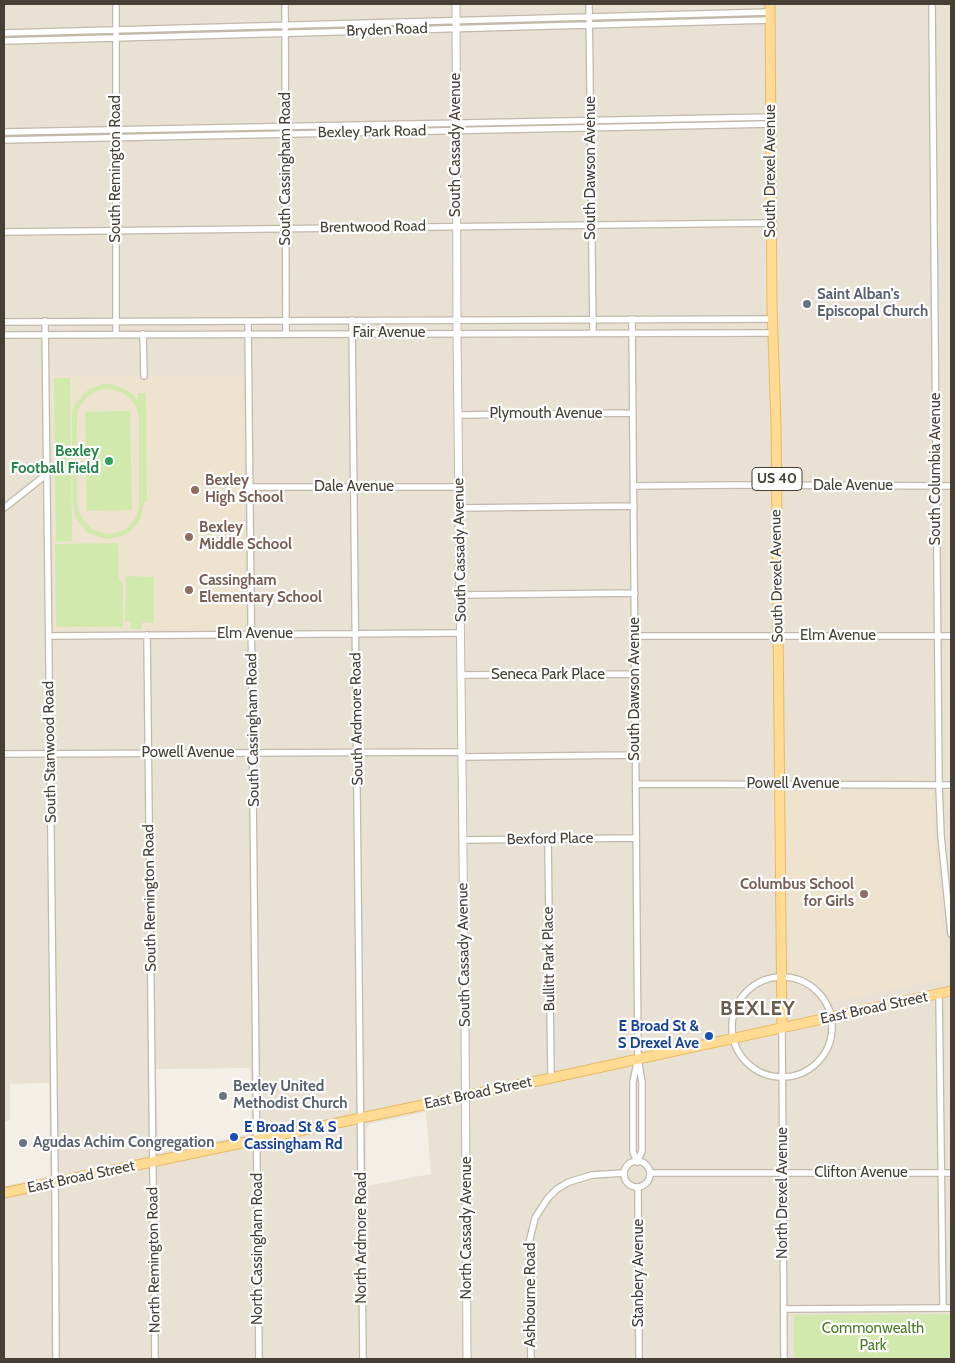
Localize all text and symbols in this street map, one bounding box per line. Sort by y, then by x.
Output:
street label: Bryden Road [346,20,428,40]
street label: South Cassady Avenue [447,73,465,217]
street label: South Cassingham Road [277,92,295,246]
street label: South Remington Road [107,95,125,243]
street label: South Dawson Avenue [582,96,600,240]
street label: South Drexel Avenue [762,104,780,238]
street label: Bexley Park Road [318,122,426,142]
street label: Brentwood Road [320,217,426,237]
place label: Saint Alban's Episcopal Church [817,286,928,321]
marker: Saint Alban's Episcopal Church [801,298,813,310]
street label: Fair Avenue [352,324,426,342]
street label: South Columbia Avenue [927,393,945,545]
street label: Plymouth Avenue [490,405,602,423]
place label: Bexley Football Field [11,443,99,478]
marker: Bexley Football Field [103,455,115,467]
road number: US 40 [752,468,802,490]
place label: Bexley High School [205,472,283,507]
street label: Dale Avenue [813,477,893,495]
street label: Dale Avenue [314,478,394,496]
street label: South Cassady Avenue [450,478,470,622]
marker: Bexley High School [189,484,201,496]
street label: South Drexel Avenue [767,509,787,643]
place label: Bexley Middle School [199,519,292,554]
marker: Bexley Middle School [183,531,195,543]
place label: Cassingham Elementary School [199,572,322,607]
marker: Cassingham Elementary School [183,584,195,596]
street label: South Dawson Avenue [626,617,644,761]
street label: Elm Avenue [217,625,293,643]
street label: Elm Avenue [800,627,876,645]
street label: South Ardmore Road [347,652,367,786]
street label: South Cassingham Road [243,653,263,807]
street label: Seneca Park Place [491,666,605,684]
street label: South Stanwood Road [40,681,60,823]
street label: Powell Avenue [141,744,235,762]
street label: Powell Avenue [746,775,840,793]
street label: South Remington Road [140,824,160,972]
street label: Bexford Place [507,829,593,849]
place label: Columbus School for Girls [740,876,854,911]
street label: South Cassady Avenue [454,883,474,1027]
marker: Columbus School for Girls [858,888,870,900]
street label: Bullitt Park Place [539,907,559,1011]
street label: East Broad Street [819,988,929,1028]
district label: BEXLEY [719,997,797,1021]
place label: E Broad St & S Drexel Ave [618,1018,699,1053]
marker: E Broad St & S Drexel Ave [703,1030,715,1042]
street label: East Broad Street [423,1073,533,1113]
place label: Bexley United Methodist Church [233,1078,348,1113]
marker: Bexley United Methodist Church [217,1090,229,1102]
place label: E Broad St & S Cassingham Rd [244,1119,343,1154]
street label: North Drexel Avenue [774,1127,792,1259]
marker: E Broad St & S Cassingham Rd [228,1131,240,1143]
place label: Agudas Achim Congregation [33,1134,214,1152]
marker: Agudas Achim Congregation [17,1137,29,1149]
street label: East Broad Street [26,1157,136,1197]
street label: North Cassady Avenue [458,1157,476,1299]
street label: Clifton Avenue [814,1164,908,1182]
street label: North Ardmore Road [353,1172,371,1304]
street label: North Cassingham Road [249,1173,267,1325]
street label: North Remington Road [144,1187,164,1333]
street label: Stanbery Avenue [630,1219,648,1327]
street label: Ashbourne Road [522,1243,540,1347]
park label: Commonwealth Park [822,1320,924,1355]

